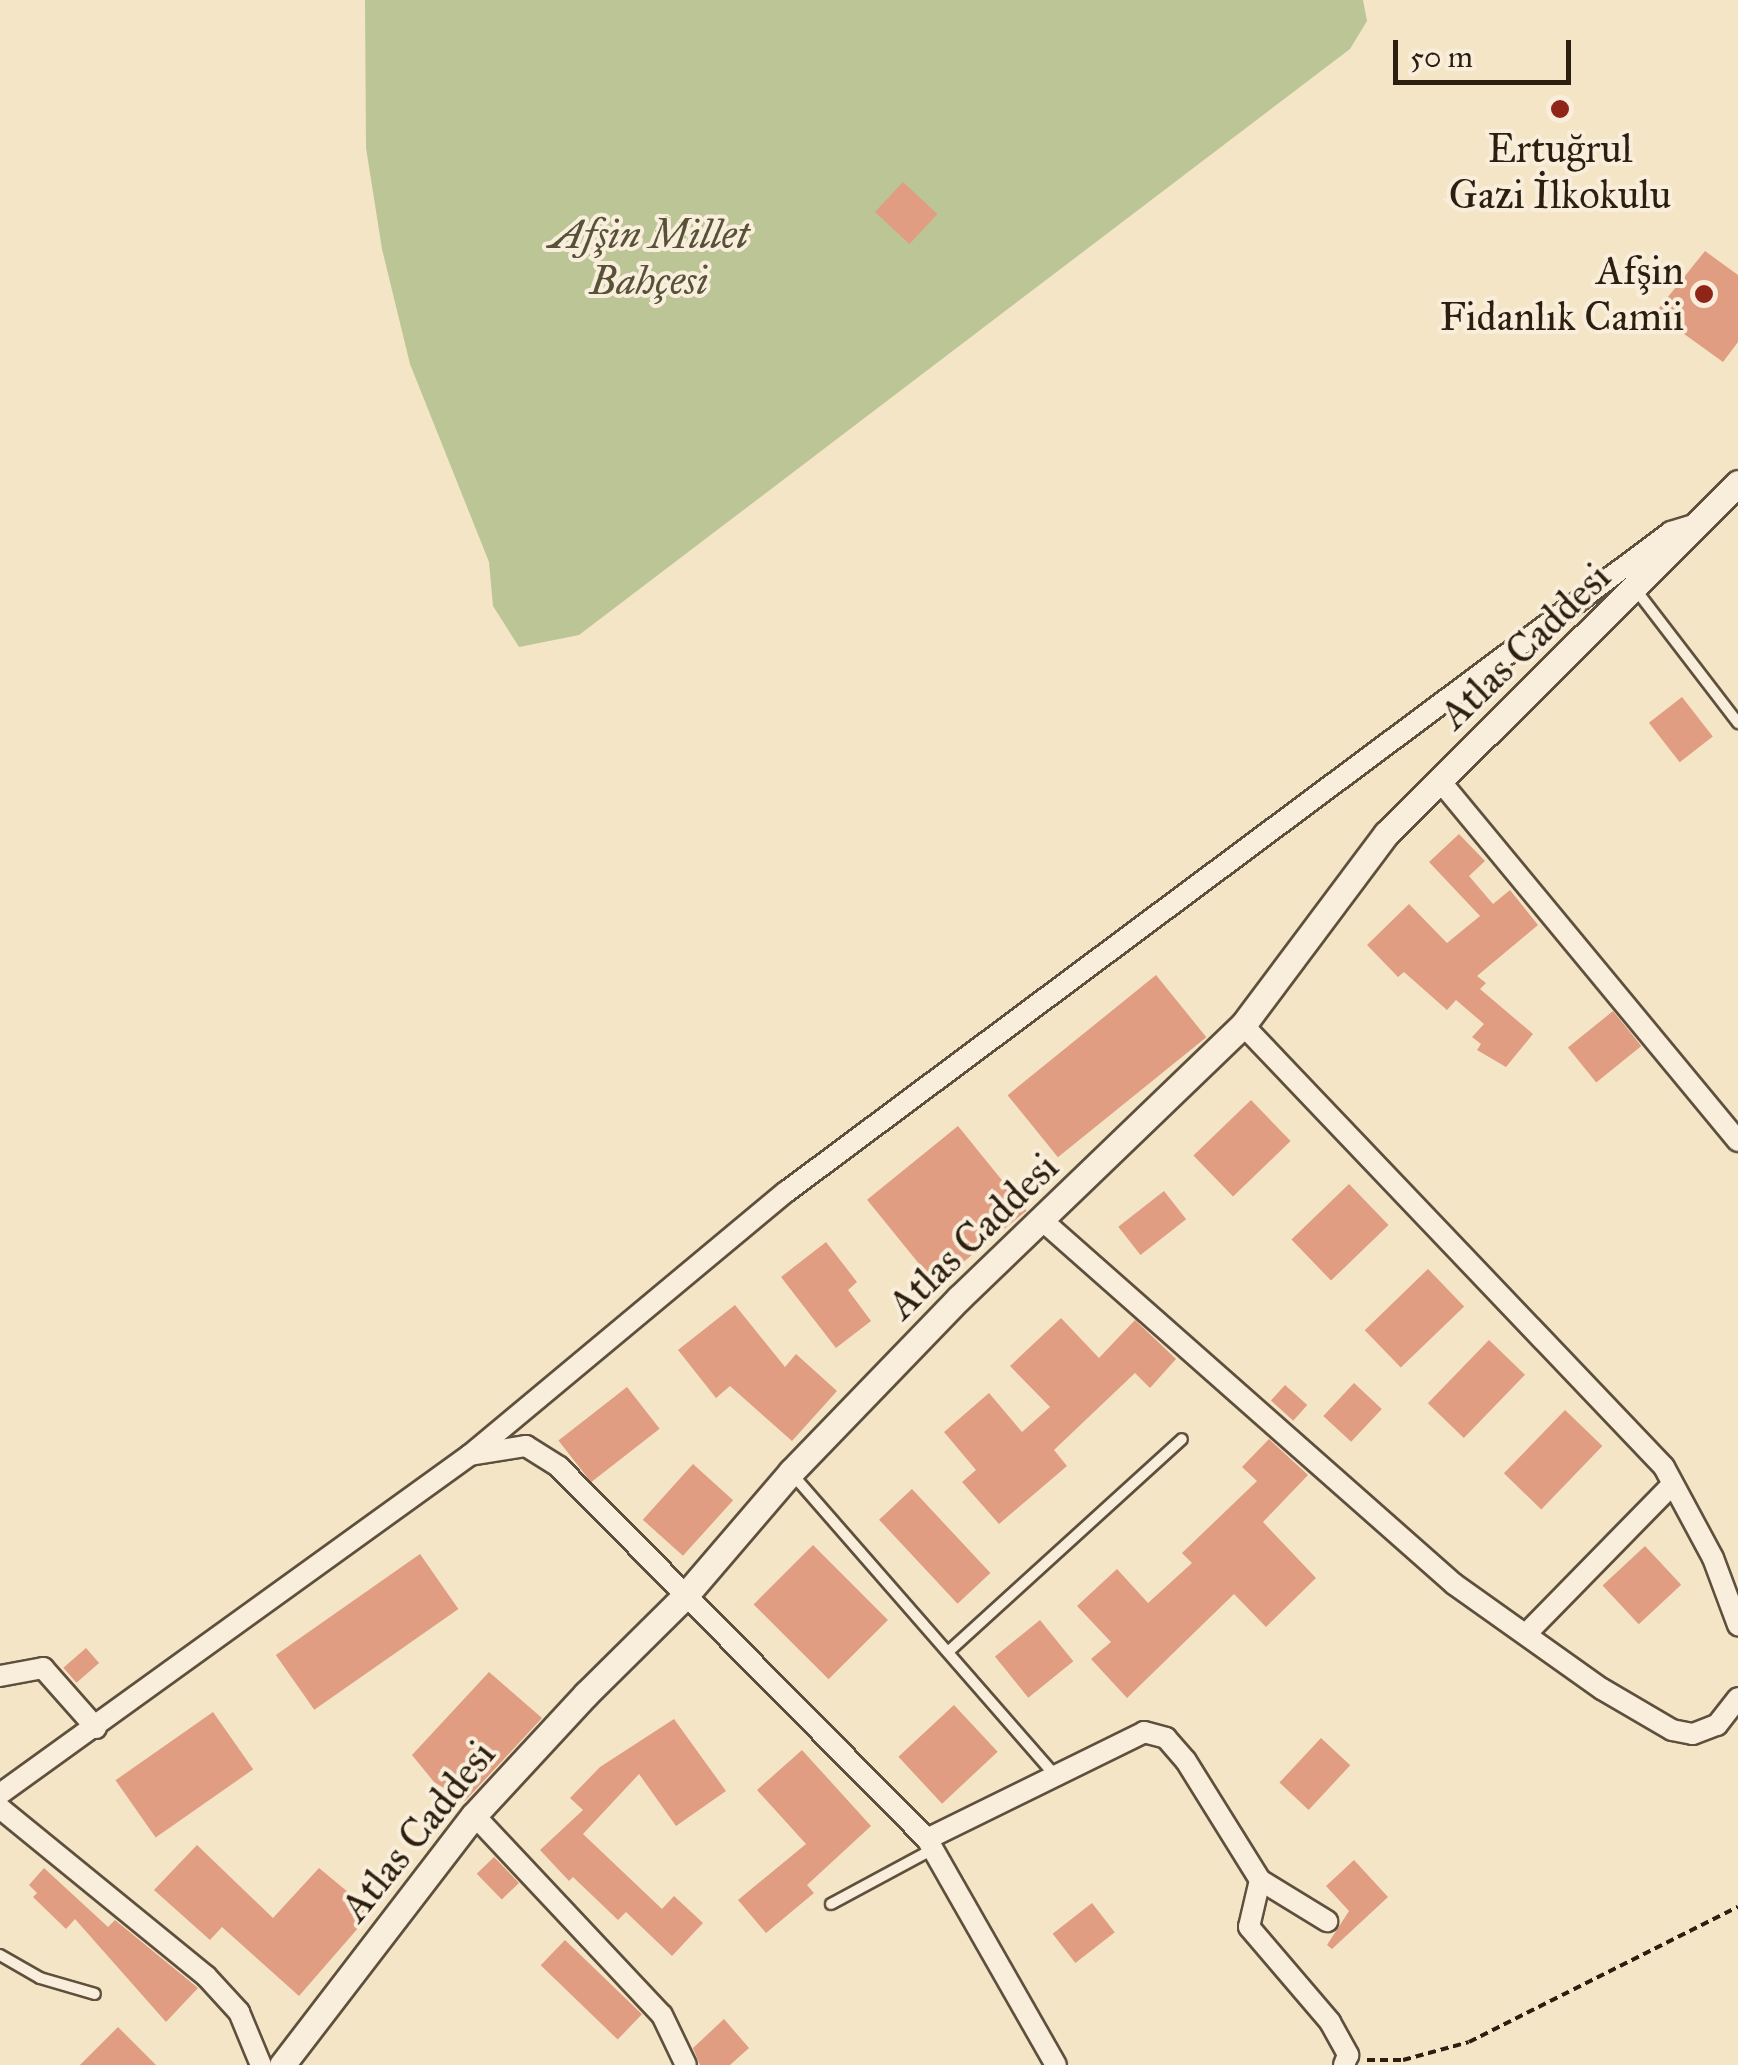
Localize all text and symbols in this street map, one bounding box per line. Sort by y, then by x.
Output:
scale bar [1398,20,1576,82]
text: 50 m [1410,39,1473,75]
marker: Ertuğrul Gazi İlkokulu [1549,98,1571,120]
place label: Ertuğrul Gazi İlkokulu [1449,125,1671,219]
park label: Afşin Millet Bahçesi [549,211,749,305]
place label: Afşin Fidanlık Camii [1440,247,1684,341]
marker: Afşin Fidanlık Camii [1693,283,1715,305]
street label: Atlas Caddesi [1430,553,1620,739]
street label: Atlas Caddesi [878,1143,1068,1329]
street label: Atlas Caddesi [331,1731,505,1931]

